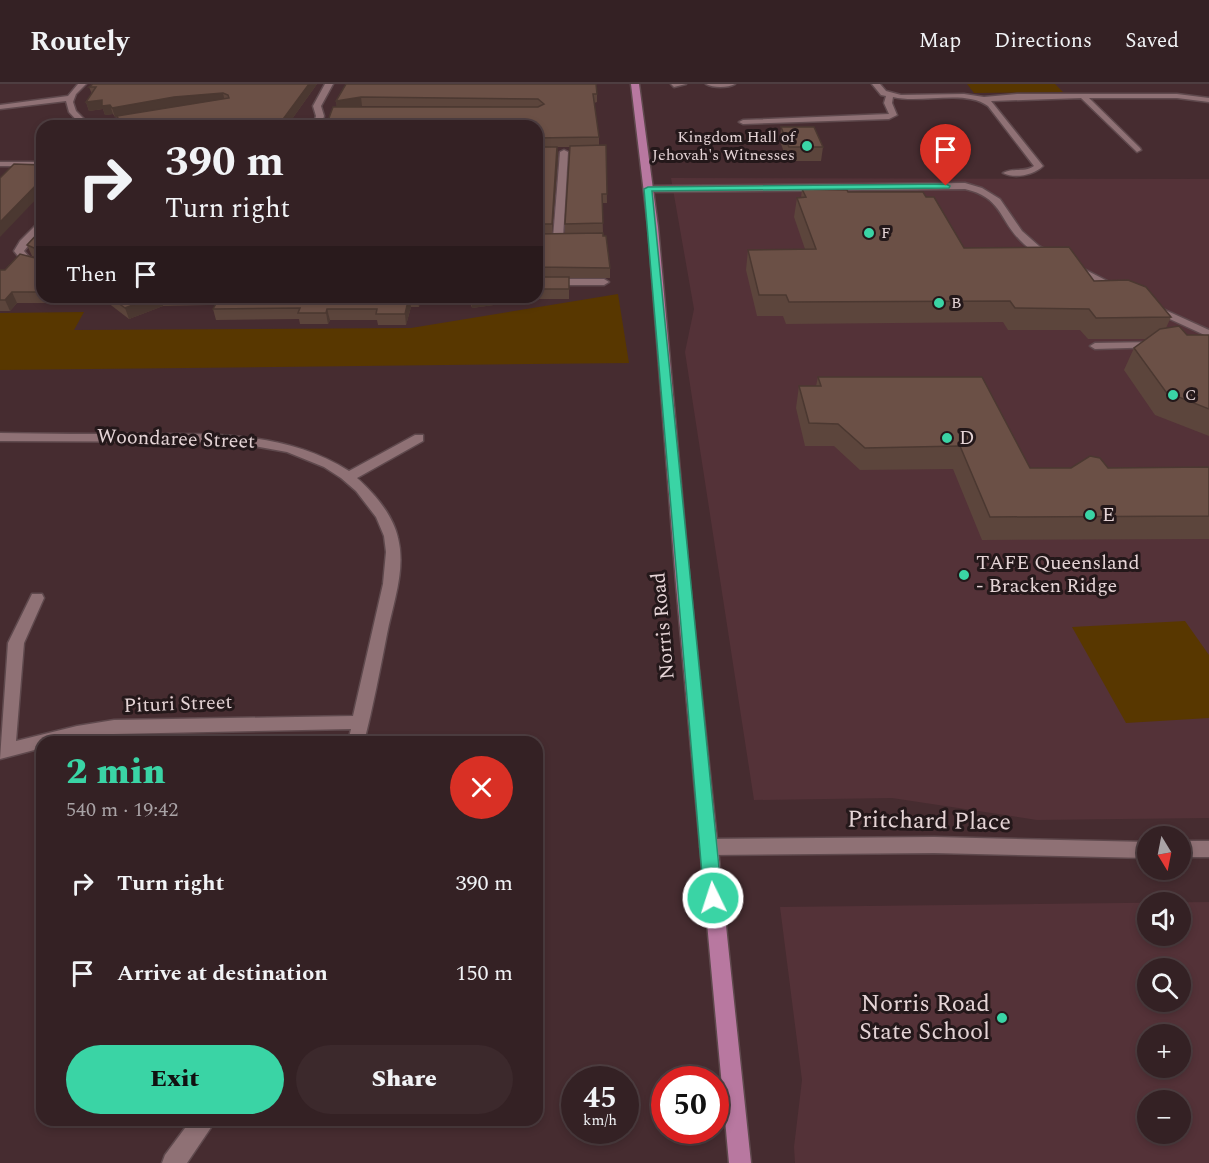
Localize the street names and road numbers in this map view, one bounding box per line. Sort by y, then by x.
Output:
street label: Woondaree Street [96,421,256,457]
street label: Norris Road [643,571,683,681]
street label: Pituri Street [123,687,233,721]
street label: Pritchard Place [847,802,1011,840]

